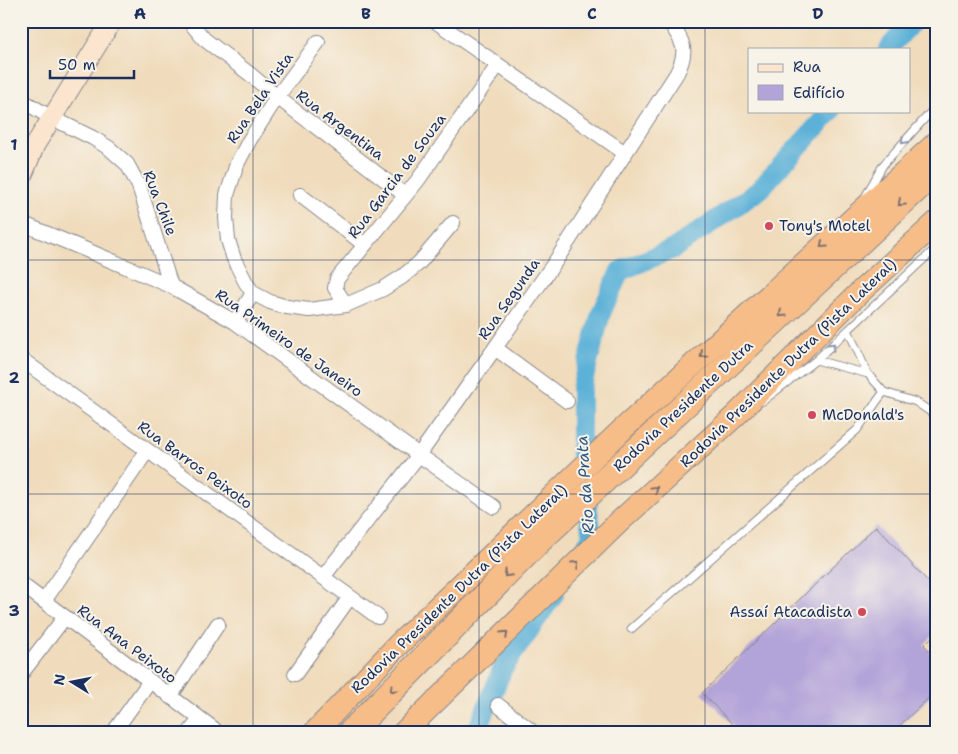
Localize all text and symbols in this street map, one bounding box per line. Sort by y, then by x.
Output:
text: A [134,3,146,24]
text: B [361,3,371,24]
text: C [587,3,597,24]
text: D [812,3,824,24]
scale bar [50,48,134,80]
street label: Rua Bela Vista [222,48,298,147]
legend [748,48,910,112]
text: 50 m [58,55,96,75]
text: Rua [793,57,822,77]
text: Edifício [793,83,845,103]
street label: Rua Argentina [292,85,389,165]
street label: Rua Garcia de Souza [343,109,451,243]
text: 1 [10,134,18,155]
one-way arrow [901,136,910,145]
street label: Rua Chile [138,168,182,238]
one-way arrow [898,197,907,206]
place label: Tony's Motel [779,216,871,236]
marker: Tony's Motel [763,220,775,232]
one-way arrow [820,239,829,248]
street label: Rua Segunda [474,254,545,344]
street label: Rodovia Presidente Dutra (Pista Lateral) [676,255,900,471]
street label: Rua Primeiro de Janeiro [211,284,367,402]
one-way arrow [779,308,788,317]
street label: Rodovia Presidente Dutra [609,336,757,476]
one-way arrow [826,343,835,352]
one-way arrow [700,349,709,358]
text: 2 [8,367,20,388]
place label: McDonald's [822,405,904,425]
marker: McDonald's [806,409,818,421]
street label: Rua Barros Peixoto [133,416,257,514]
water label: Rio da Prata [571,435,599,535]
street label: Rodovia Presidente Dutra (Pista Lateral) [347,480,571,698]
one-way arrow [650,486,659,495]
one-way arrow [570,561,579,570]
one-way arrow [504,568,513,577]
text: 3 [8,600,20,621]
street label: Rua Ana Peixoto [73,600,181,688]
place label: Assaí Atacadista [729,602,853,622]
marker: Assaí Atacadista [856,606,868,618]
one-way arrow [499,631,508,640]
north arrow [48,656,98,706]
text: N [49,673,69,687]
one-way arrow [390,684,399,693]

